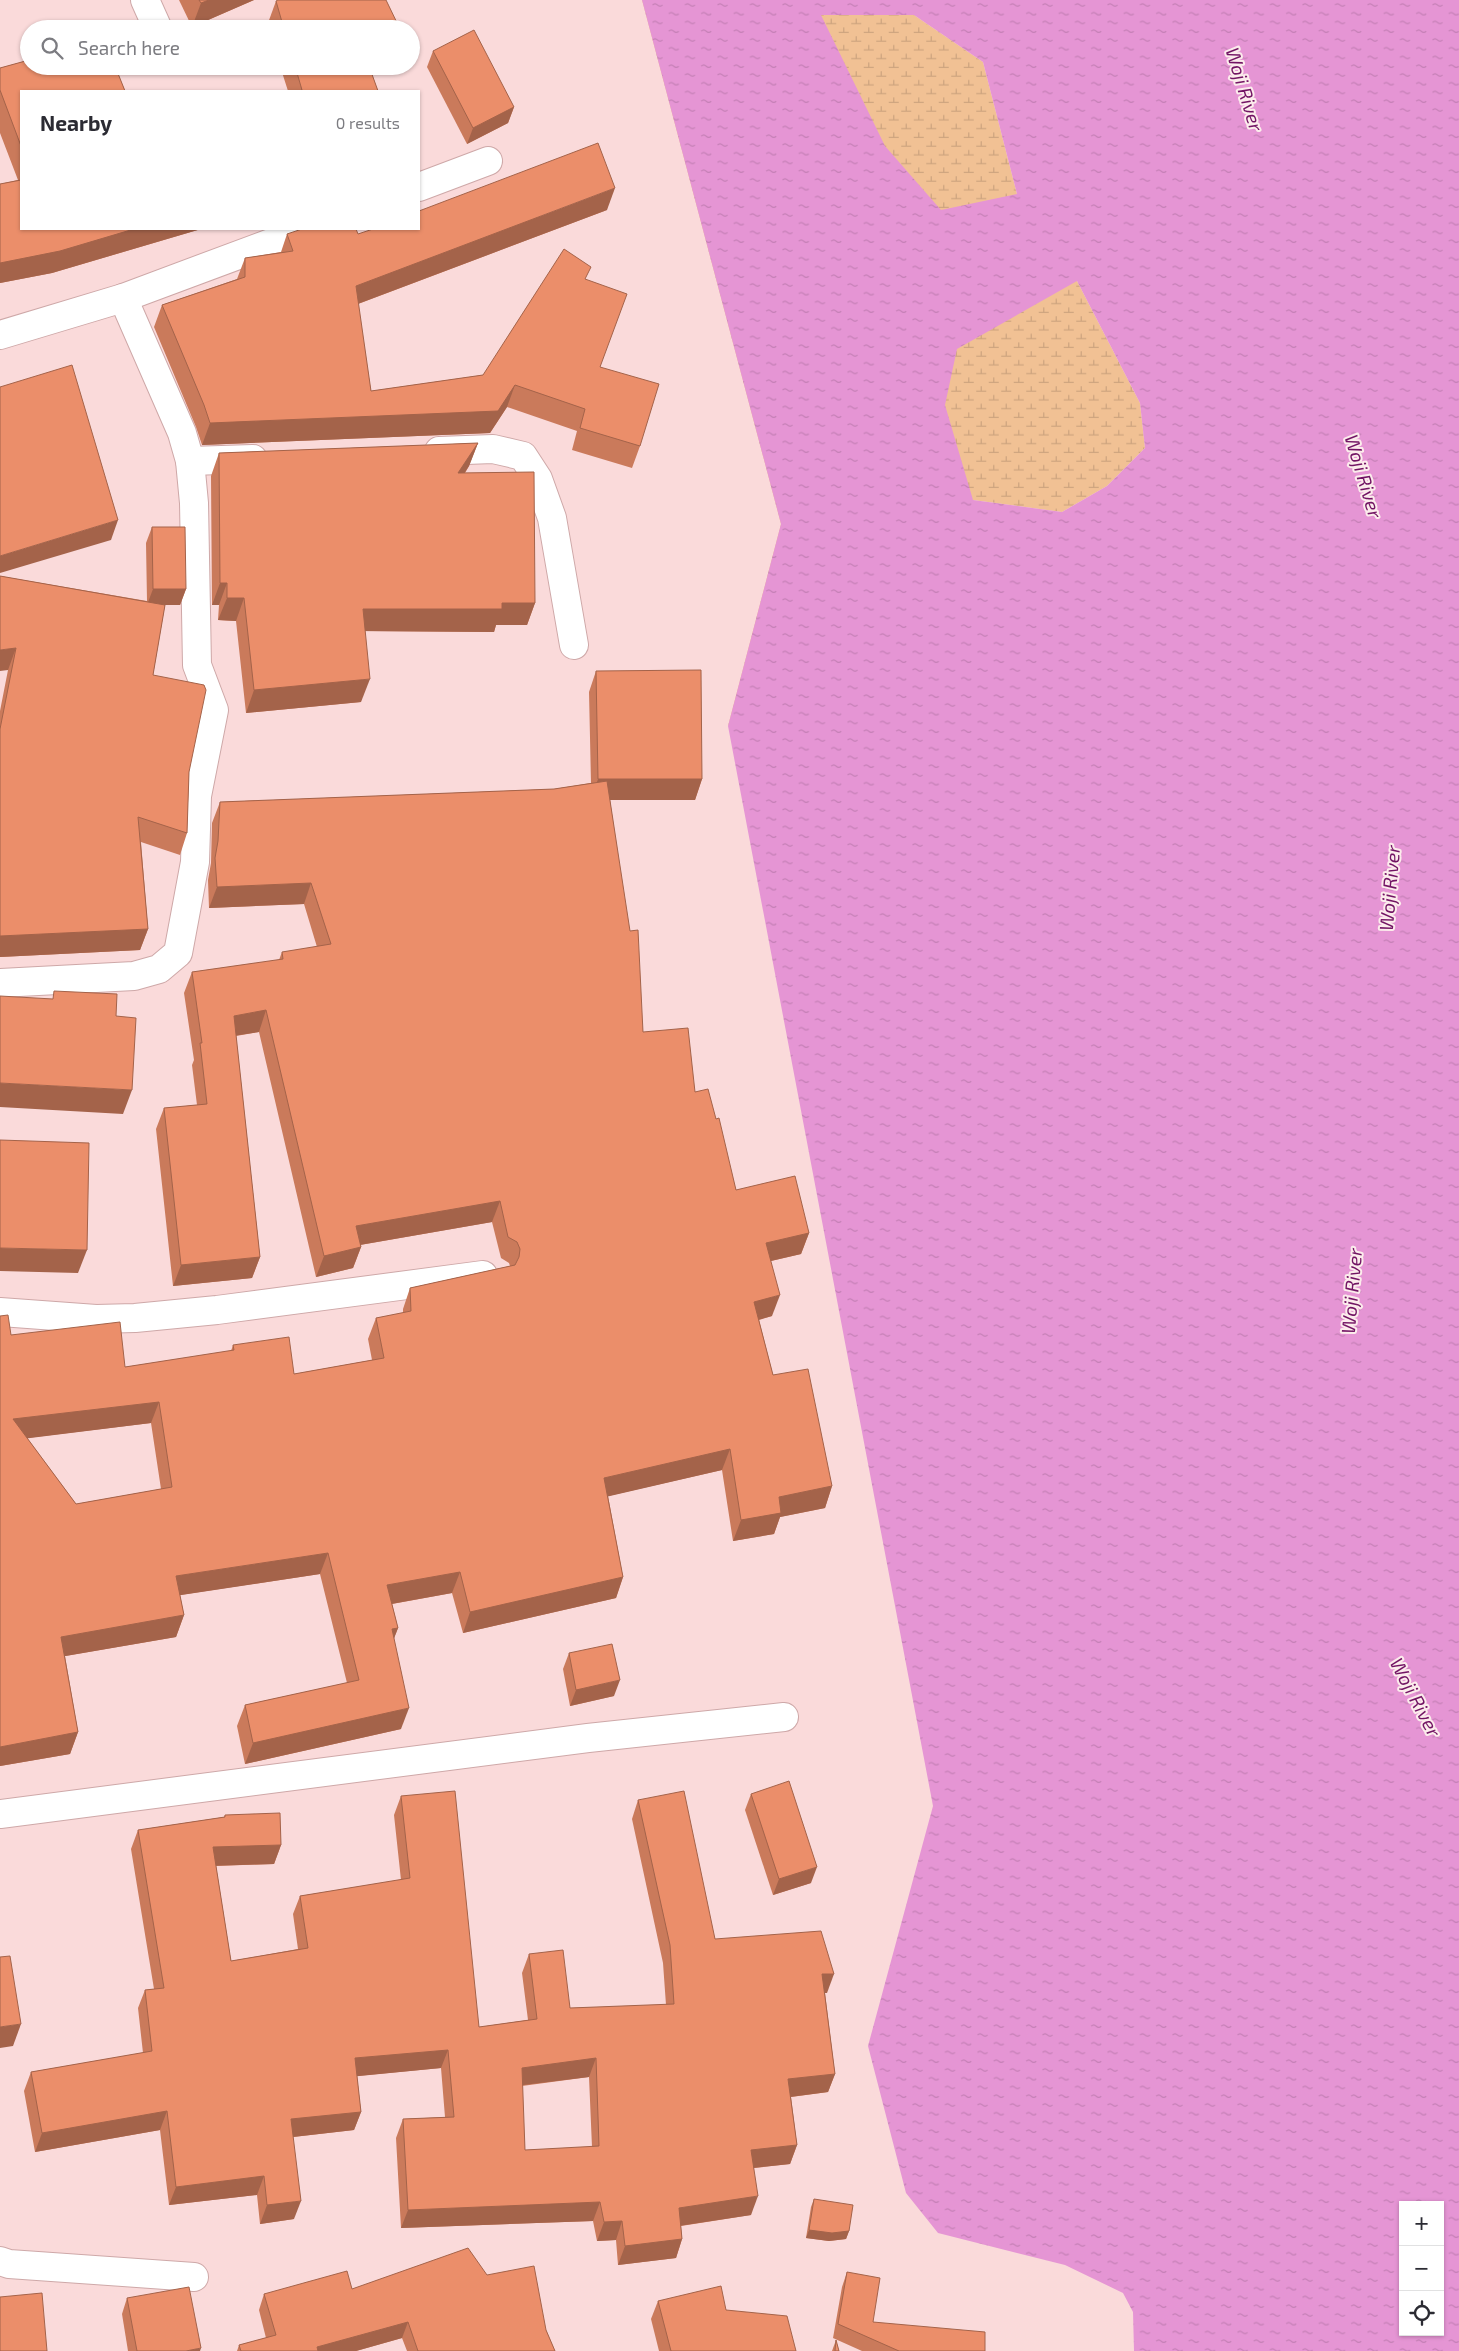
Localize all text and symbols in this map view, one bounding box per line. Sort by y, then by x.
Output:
search box [20,20,420,75]
icon: search [38,34,66,62]
text: Search here [78,36,180,59]
water label: Woji River [1221,44,1269,134]
text: Nearby [40,110,112,135]
text: 0 results [336,113,400,132]
water label: Woji River [1340,431,1388,521]
water label: Woji River [1374,844,1404,932]
water label: Woji River [1336,1247,1366,1335]
water label: Woji River [1386,1654,1447,1741]
map controls [1399,2201,1444,2336]
button: + [1399,2201,1444,2246]
button: − [1399,2246,1444,2291]
button: locate [1399,2291,1444,2336]

